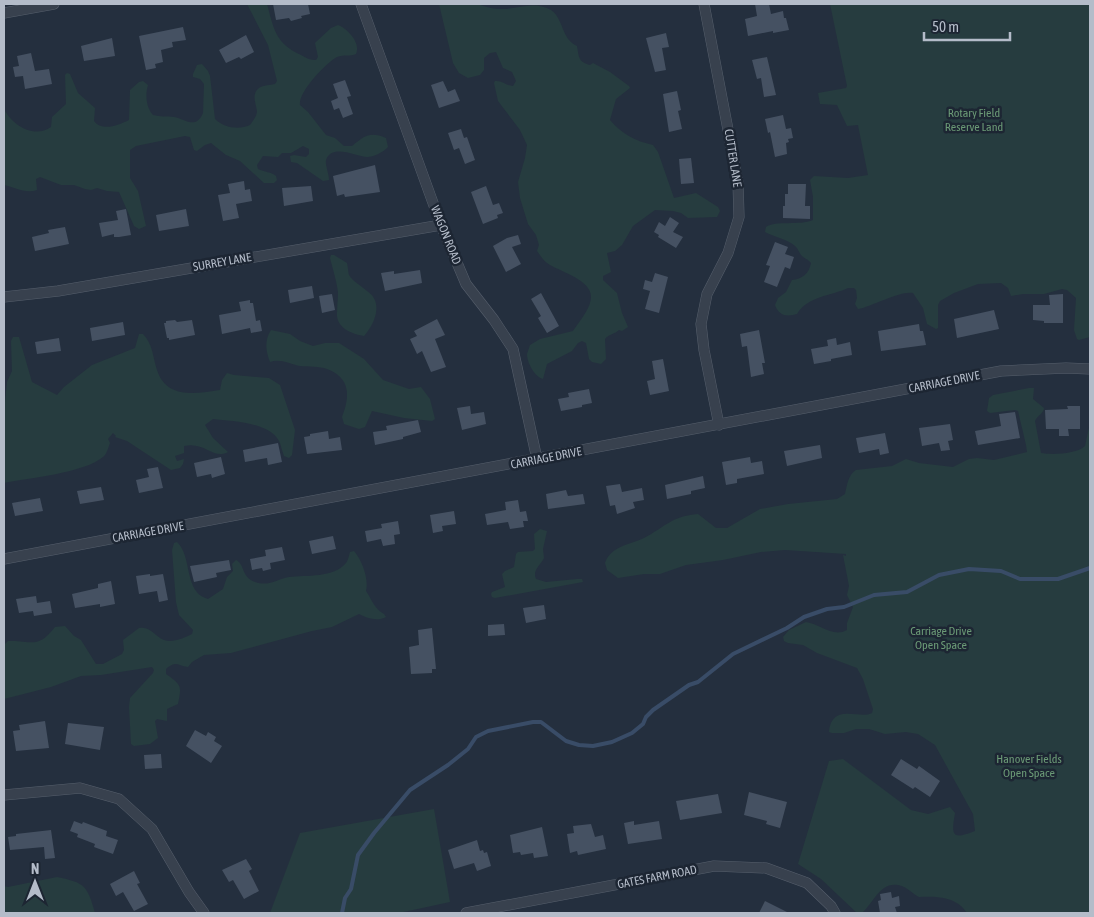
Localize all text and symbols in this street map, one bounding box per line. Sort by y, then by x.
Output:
scale bar [924,10,1010,42]
text: 50 m [932,18,959,35]
park label: Rotary Field Reserve Land [945,106,1003,134]
street label: CUTTER LANE [722,128,744,188]
street label: WAGON ROAD [428,204,464,267]
street label: SURREY LANE [192,250,252,274]
street label: CARRIAGE DRIVE [907,368,981,396]
street label: CARRIAGE DRIVE [509,444,583,472]
street label: CARRIAGE DRIVE [111,519,185,545]
park label: Carriage Drive Open Space [910,624,972,652]
park label: Hanover Fields Open Space [996,752,1062,780]
north arrow [10,857,60,907]
text: N [31,861,39,877]
street label: GATES FARM ROAD [616,862,698,892]

